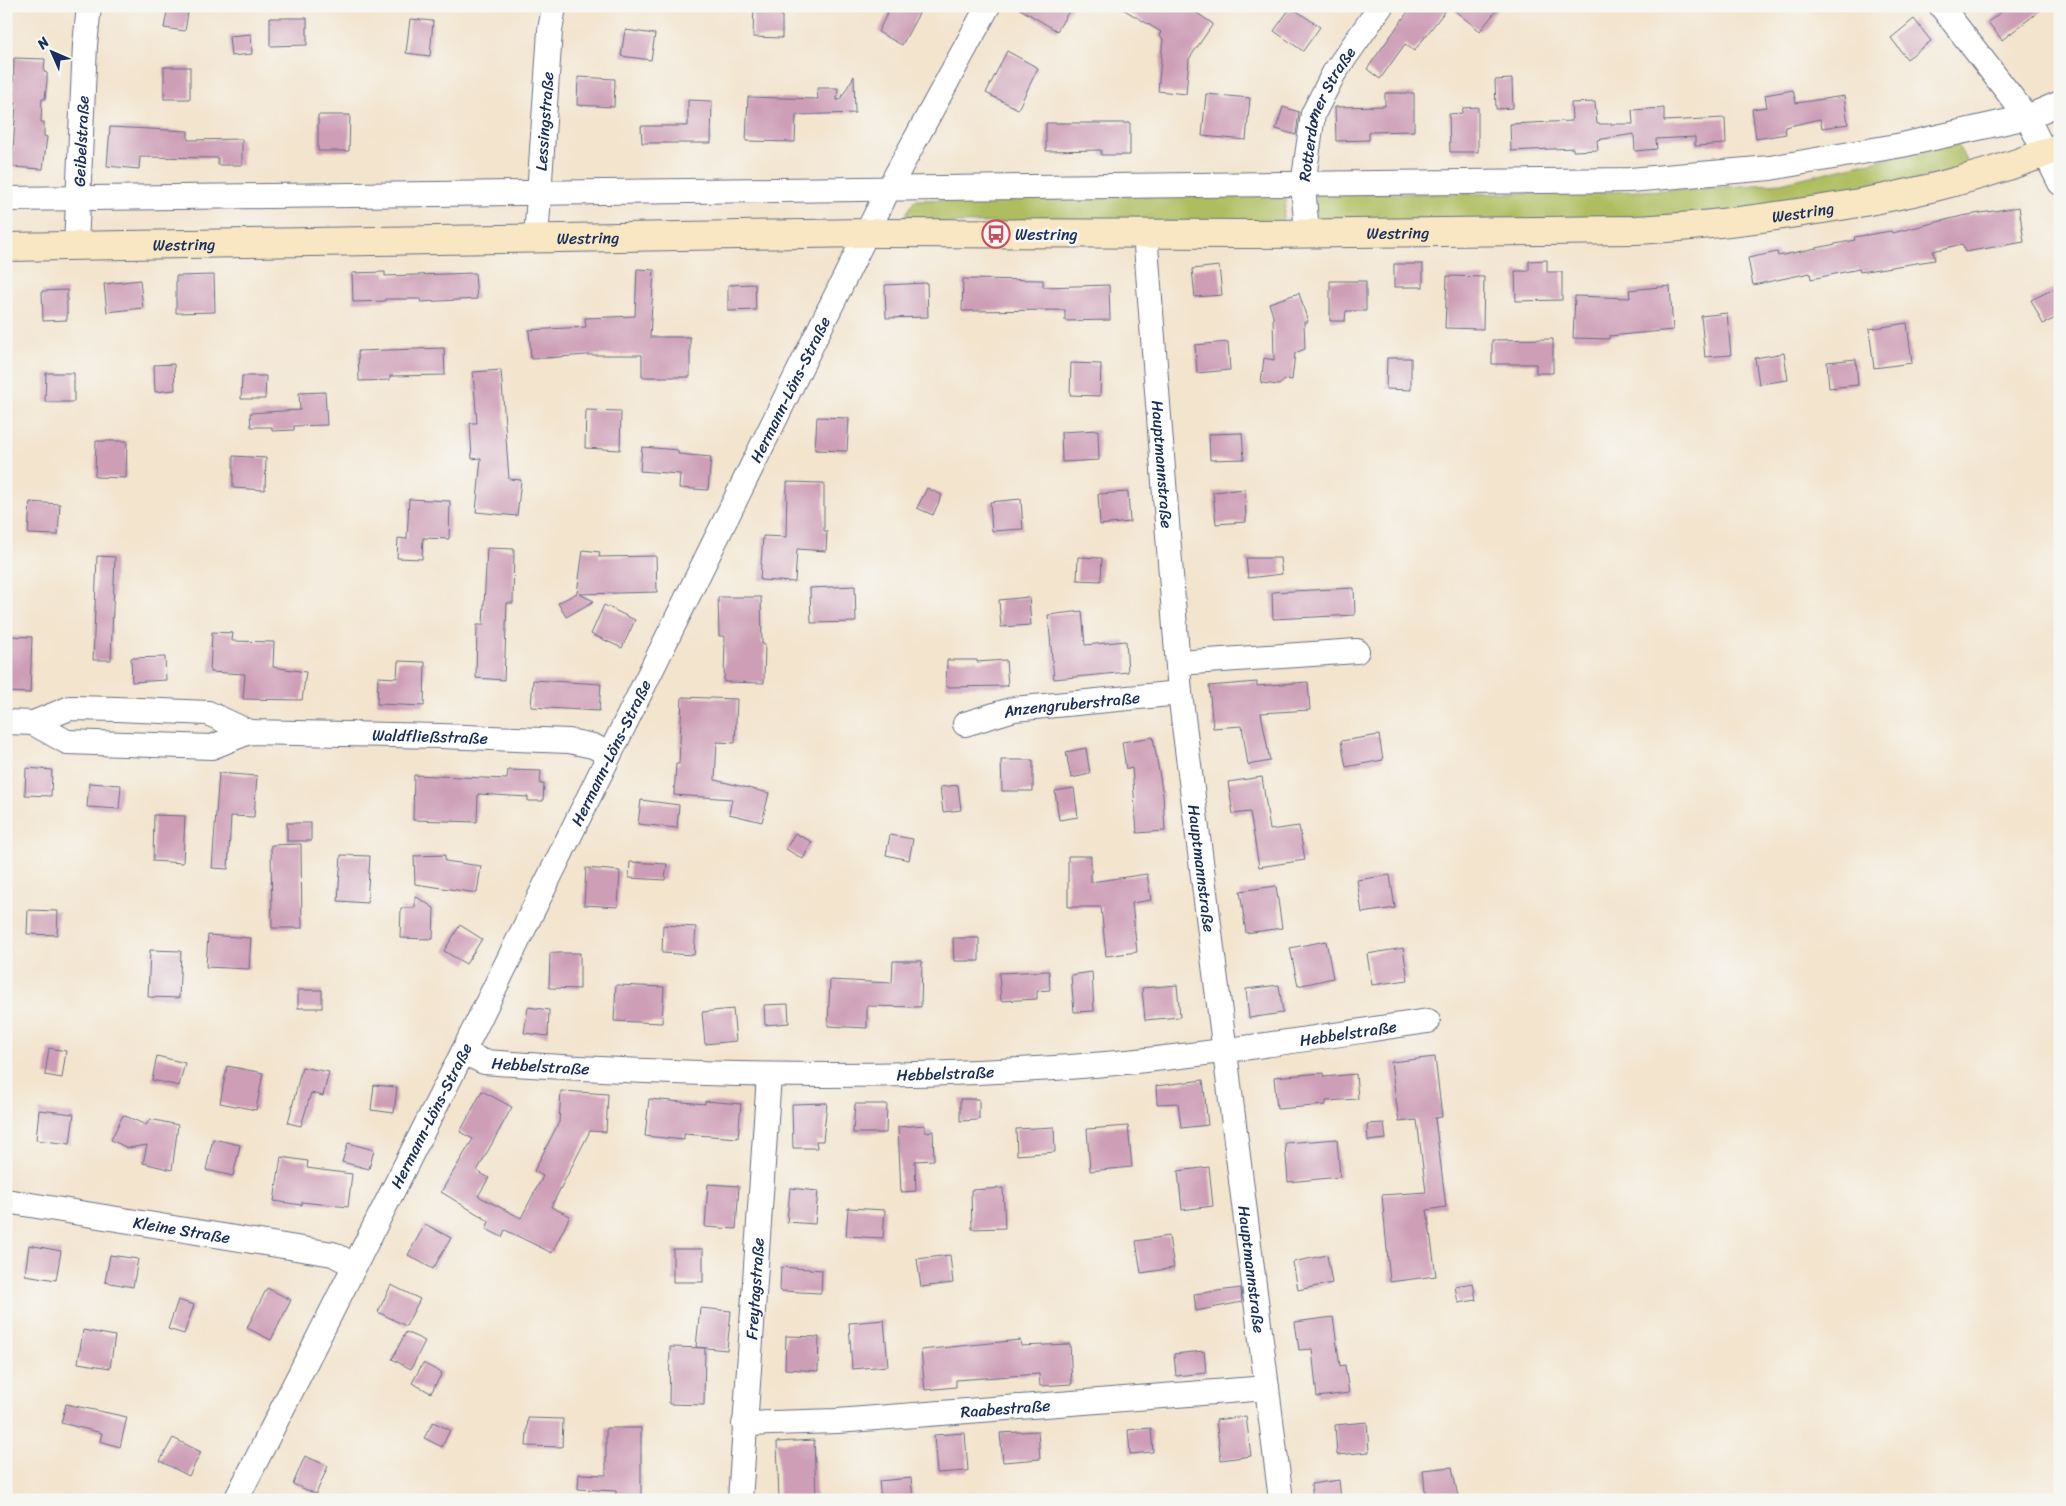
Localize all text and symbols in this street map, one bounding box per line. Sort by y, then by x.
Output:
north arrow [28,28,78,78]
text: N [30,31,56,56]
street label: Rotterdamer Straße [1289,40,1363,183]
street label: Lessingstraße [526,71,562,172]
street label: Geibelstraße [64,95,97,187]
street label: Westring [1770,193,1836,231]
street label: Westring [1366,218,1429,247]
bus stop icon: Westring [981,219,1011,249]
place label: Westring [1015,220,1078,249]
street label: Westring [556,223,619,253]
street label: Westring [152,229,216,259]
street label: Hermann-Löns-Straße [741,311,838,468]
street label: Hauptmannstraße [1143,399,1182,529]
street label: Hermann-Löns-Straße [562,674,659,831]
street label: Anzengruberstraße [998,682,1141,726]
street label: Waldfließstraße [372,720,488,752]
street label: Hauptmannstraße [1180,803,1224,934]
street label: Hebbelstraße [1298,1011,1399,1054]
street label: Hermann-Löns-Straße [382,1038,480,1194]
street label: Hebbelstraße [491,1048,590,1083]
street label: Hebbelstraße [896,1057,995,1089]
street label: Hauptmannstraße [1230,1204,1274,1335]
street label: Kleine Straße [131,1207,232,1252]
street label: Freytagstraße [737,1237,772,1340]
street label: Raabestraße [959,1390,1051,1426]

